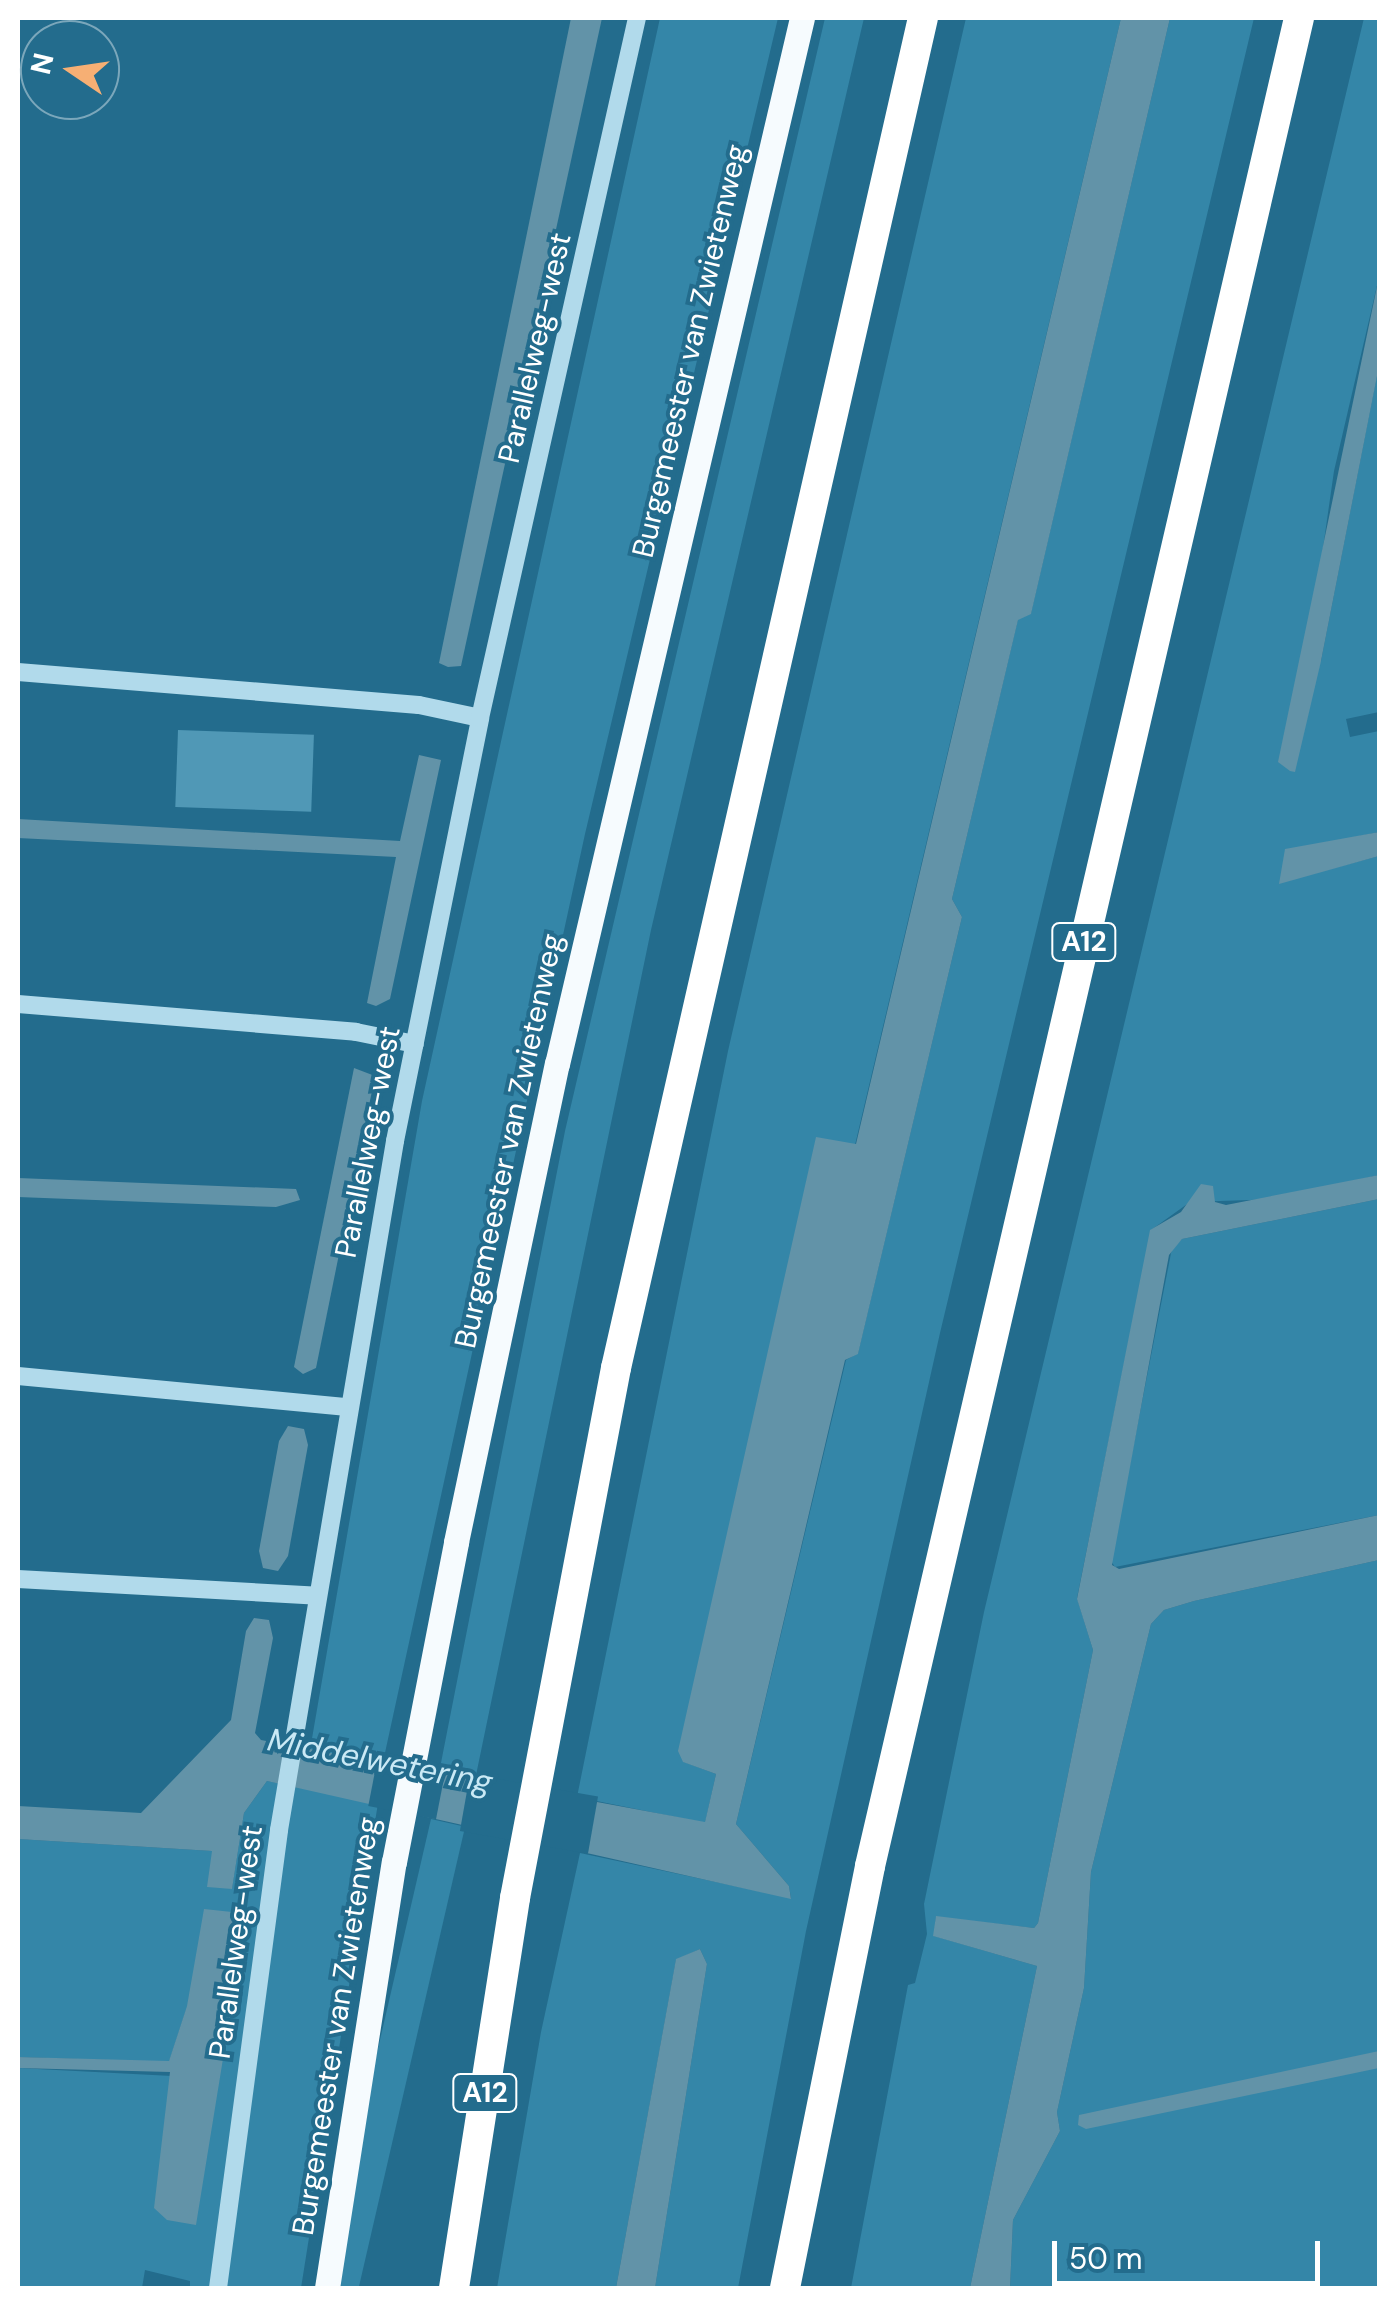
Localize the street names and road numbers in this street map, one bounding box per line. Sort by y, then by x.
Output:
street label: Burgemeester van Zwietenweg [625,141,755,561]
street label: Parallelweg-west [491,229,579,467]
road number: A12 [1049,919,1119,965]
street label: Burgemeester van Zwietenweg [447,930,571,1352]
street label: Parallelweg-west [328,1023,408,1261]
street label: Burgemeester van Zwietenweg [285,1814,387,2238]
street label: Parallelweg-west [202,1823,270,2061]
road number: A12 [450,2070,520,2116]

